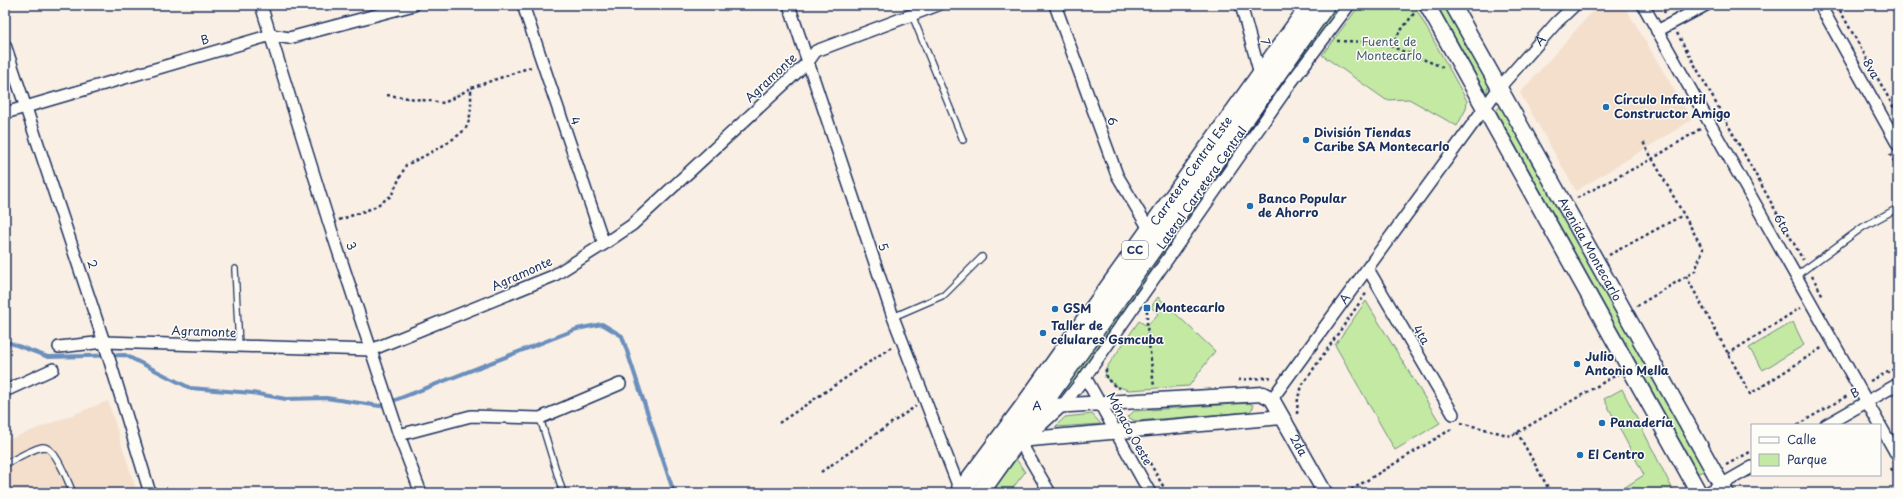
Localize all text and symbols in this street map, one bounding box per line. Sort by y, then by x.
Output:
street label: B [198,29,211,49]
street label: A [1530,31,1550,49]
park label: Fuente de Montecarlo [1356,32,1422,64]
street label: 7 [1256,36,1276,48]
street label: Agramonte [740,48,801,106]
street label: 8va [1859,55,1885,83]
place label: Círculo Infantil Constructor Amigo [1614,90,1730,122]
marker: Círculo Infantil Constructor Amigo [1601,102,1611,112]
street label: Carretera Central Este [1145,112,1236,229]
street label: 4 [566,114,586,127]
street label: 6 [1103,114,1123,128]
street label: Lateral Carretera Central [1152,122,1250,252]
place label: División Tiendas Caribe SA Montecarlo [1314,123,1449,155]
marker: División Tiendas Caribe SA Montecarlo [1301,135,1311,145]
place label: Banco Popular de Ahorro [1258,189,1347,221]
street label: Avenida Montecarlo [1554,194,1627,304]
marker: Banco Popular de Ahorro [1245,201,1255,211]
street label: 6ta [1770,210,1796,237]
street label: 3 [342,239,362,252]
street label: 5 [874,240,894,253]
road number: CC [1122,241,1148,259]
street label: Agramonte [488,251,555,295]
street label: 2 [83,257,103,271]
street label: A [1334,289,1354,307]
place label: Montecarlo [1155,298,1225,316]
place label: GSM [1063,299,1091,317]
marker: Montecarlo [1142,303,1152,313]
marker: GSM [1050,304,1060,314]
place label: Taller de celulares Gsmcuba [1051,316,1164,348]
street label: Agramonte [171,321,237,341]
street label: 4ta [1409,321,1435,348]
marker: Taller de celulares Gsmcuba [1038,328,1048,338]
place label: Julio Antonio Mella [1585,347,1669,379]
marker: Julio Antonio Mella [1572,359,1582,369]
street label: B [1847,382,1862,402]
street label: Mónaco Oeste [1102,389,1157,468]
street label: A [1032,396,1042,414]
place label: Panadería [1610,413,1674,431]
marker: Panadería [1597,418,1607,428]
legend [1751,424,1881,476]
text: Calle [1787,430,1817,448]
street label: 2da [1286,431,1313,460]
place label: El Centro [1588,445,1644,463]
marker: El Centro [1575,450,1585,460]
text: Parque [1787,450,1827,468]

